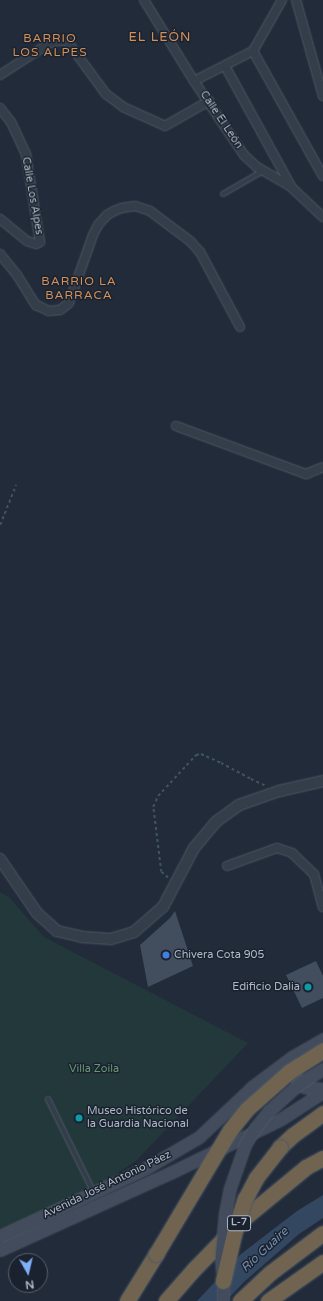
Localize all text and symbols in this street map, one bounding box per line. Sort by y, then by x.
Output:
district label: EL LEÓN [129,29,191,45]
district label: BARRIO LOS ALPES [12,32,88,60]
street label: Calle El León [197,89,245,151]
street label: Calle Los Alpes [19,156,45,236]
district label: BARRIO LA BARRACA [41,275,117,303]
place label: Chivera Cota 905 [174,948,264,962]
marker: Chivera Cota 905 [161,950,171,960]
place label: Edificio Dalia [232,980,300,994]
marker: Edificio Dalia [303,982,313,992]
park label: Villa Zoila [69,1062,119,1076]
place label: Museo Histórico de la Guardia Nacional [87,1105,189,1131]
marker: Museo Histórico de la Guardia Nacional [74,1113,84,1123]
street label: Avenida José Antonio Páez [41,1148,173,1222]
road number: L-7 [227,1215,251,1231]
water label: Río Guaire [238,1225,292,1275]
north arrow [8,1253,48,1293]
text: N [24,1277,35,1291]

